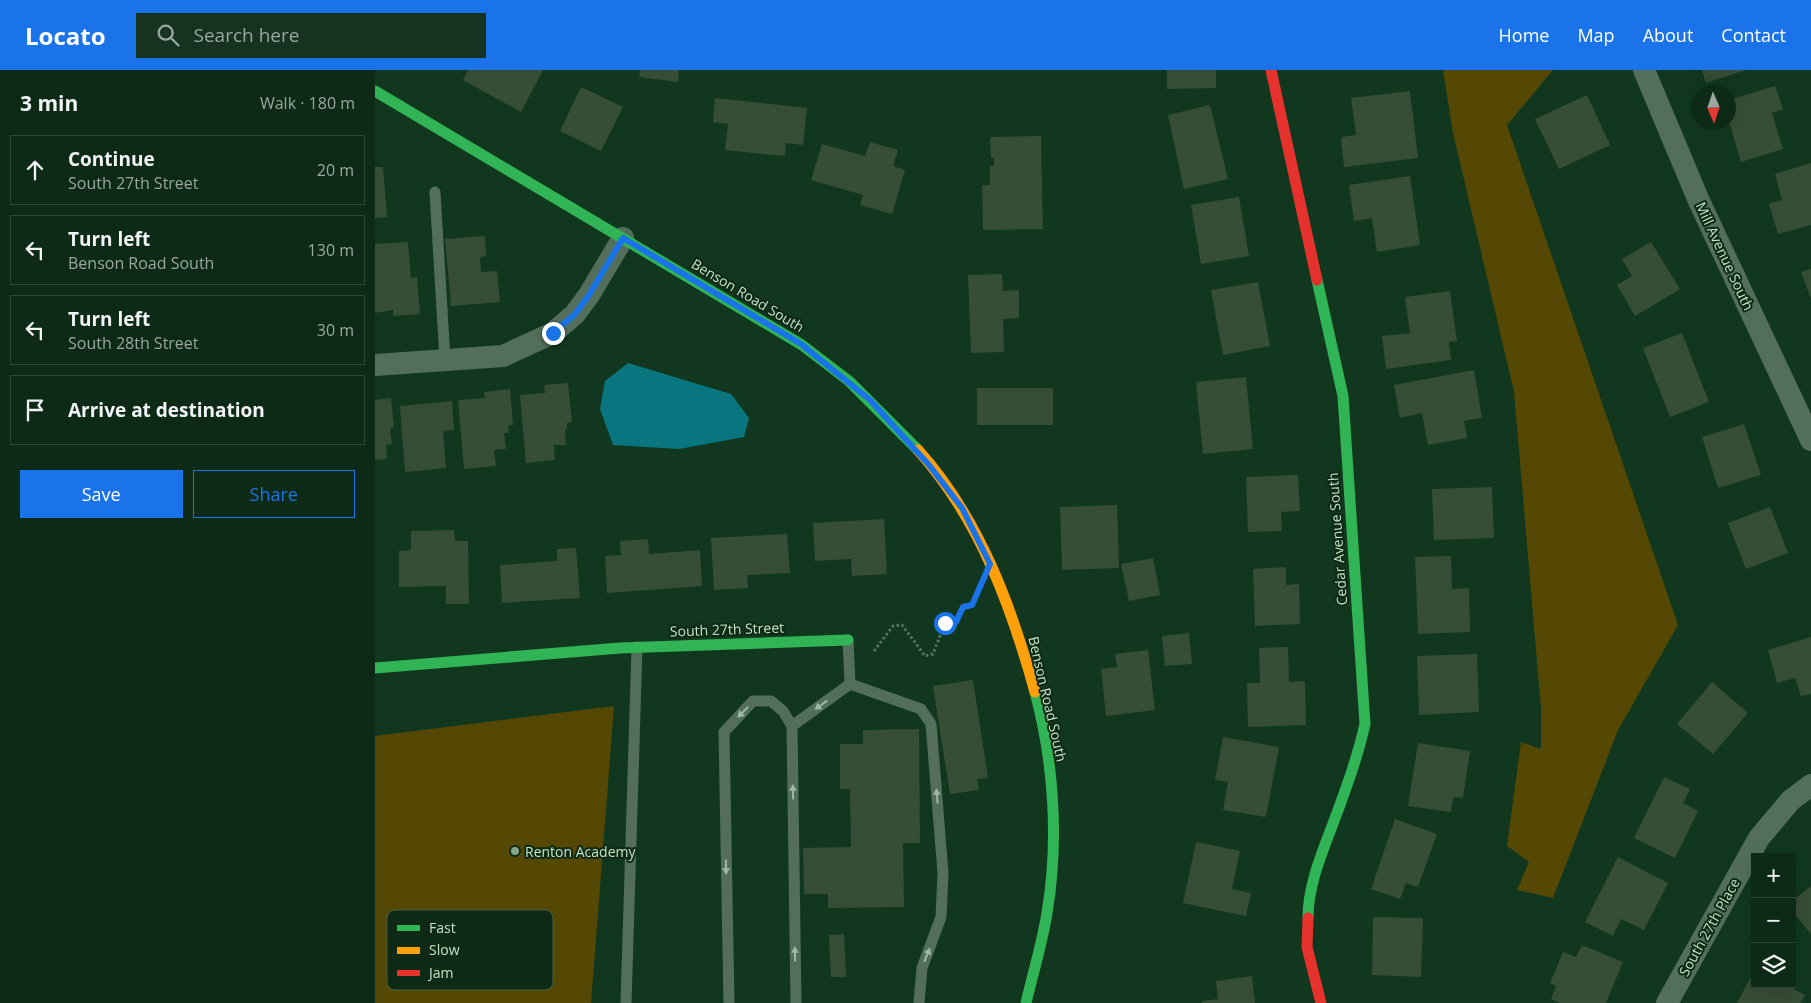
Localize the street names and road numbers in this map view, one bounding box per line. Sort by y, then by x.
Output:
street label: Mill Avenue South [1692,199,1758,313]
street label: Benson Road South [688,254,808,336]
street label: Cedar Avenue South [1323,472,1351,606]
street label: South 27th Street [670,618,784,640]
street label: Benson Road South [1024,634,1072,764]
street label: South 27th Place [1674,874,1744,979]

